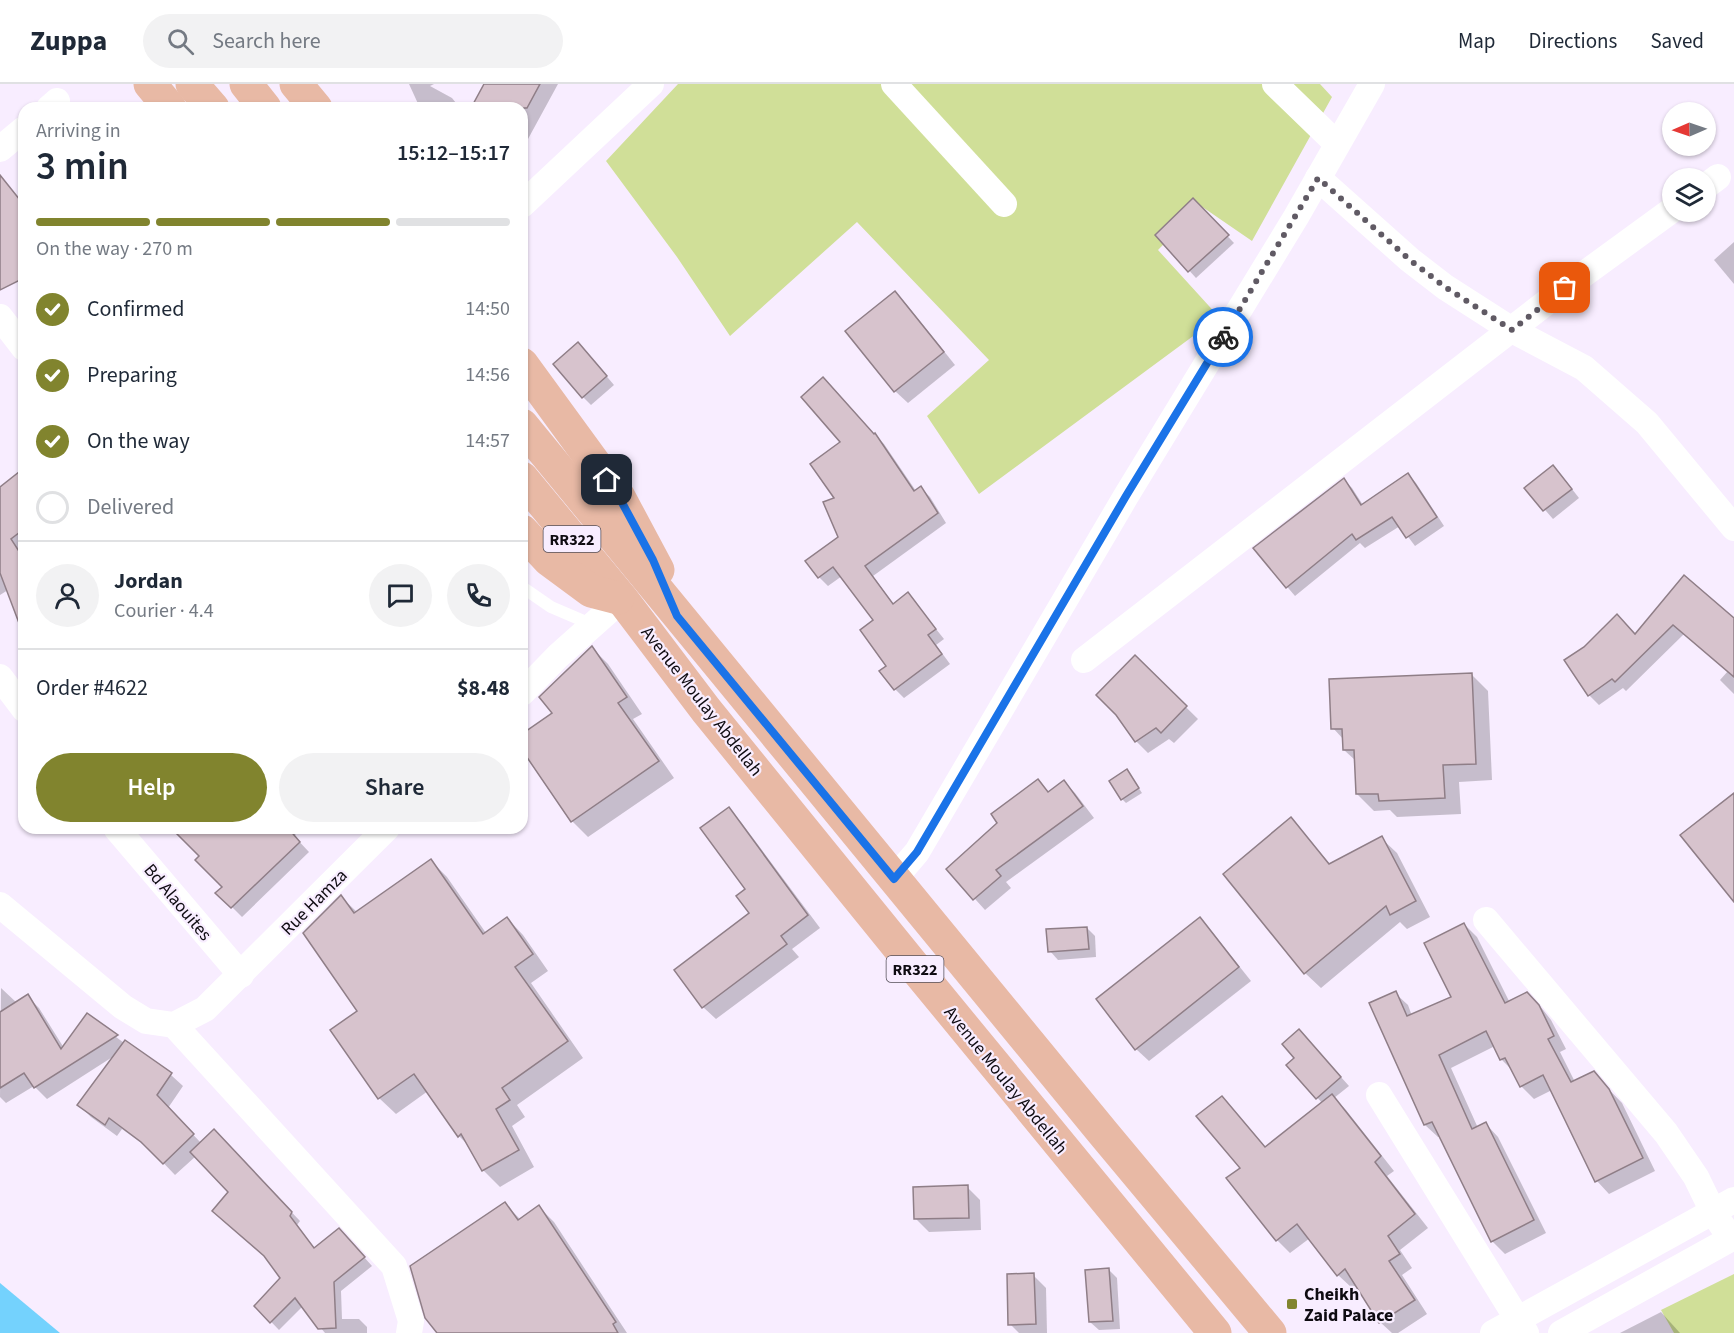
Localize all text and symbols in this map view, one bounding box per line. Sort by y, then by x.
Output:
search box [143,14,563,68]
text: Zuppa [30,21,107,61]
icon: search [164,25,197,58]
text: Search here [212,25,321,57]
text: Map [1458,26,1496,56]
text: Directions [1529,26,1617,56]
text: Saved [1650,26,1704,56]
north arrow [1662,102,1716,156]
map controls [1662,102,1716,222]
text: Arriving in [36,117,121,145]
text: 15:12–15:17 [397,137,510,169]
text: 3 min [36,139,129,195]
button: layers [1662,168,1716,222]
text: On the way · 270 m [36,235,193,263]
pin [1539,262,1590,313]
icon: bag [1548,271,1581,304]
icon: check [36,293,69,326]
text: Confirmed [87,293,184,325]
text: 14:50 [465,295,510,323]
courier [1193,307,1253,367]
icon: bike [1207,321,1240,354]
icon: check [36,359,69,392]
text: Preparing [87,359,177,391]
text: 14:56 [465,361,510,389]
icon: check [36,425,69,458]
text: On the way [87,425,190,457]
text: 14:57 [465,427,510,455]
pin [581,454,632,505]
icon: home [590,463,623,496]
text: Delivered [87,491,174,523]
road number: RR322 [544,526,600,552]
button: person [36,564,99,627]
button: chat [369,564,432,627]
button: phone [447,564,510,627]
text: Jordan [114,565,183,597]
text: Courier · 4.4 [114,597,214,625]
street label: Avenue Moulay Abdellah [635,621,768,782]
text: Order #4622 [36,672,148,704]
text: $8.48 [457,672,510,704]
button: Help [36,753,267,822]
button: Share [279,753,510,822]
street label: Bd Alaouites [138,858,217,946]
street label: Rue Hamza [276,864,353,941]
road number: RR322 [886,956,944,982]
street label: Avenue Moulay Abdellah [938,1001,1073,1160]
place label: Cheikh Zaid Palace [1304,1282,1393,1328]
marker: Cheikh Zaid Palace [1285,1297,1299,1311]

